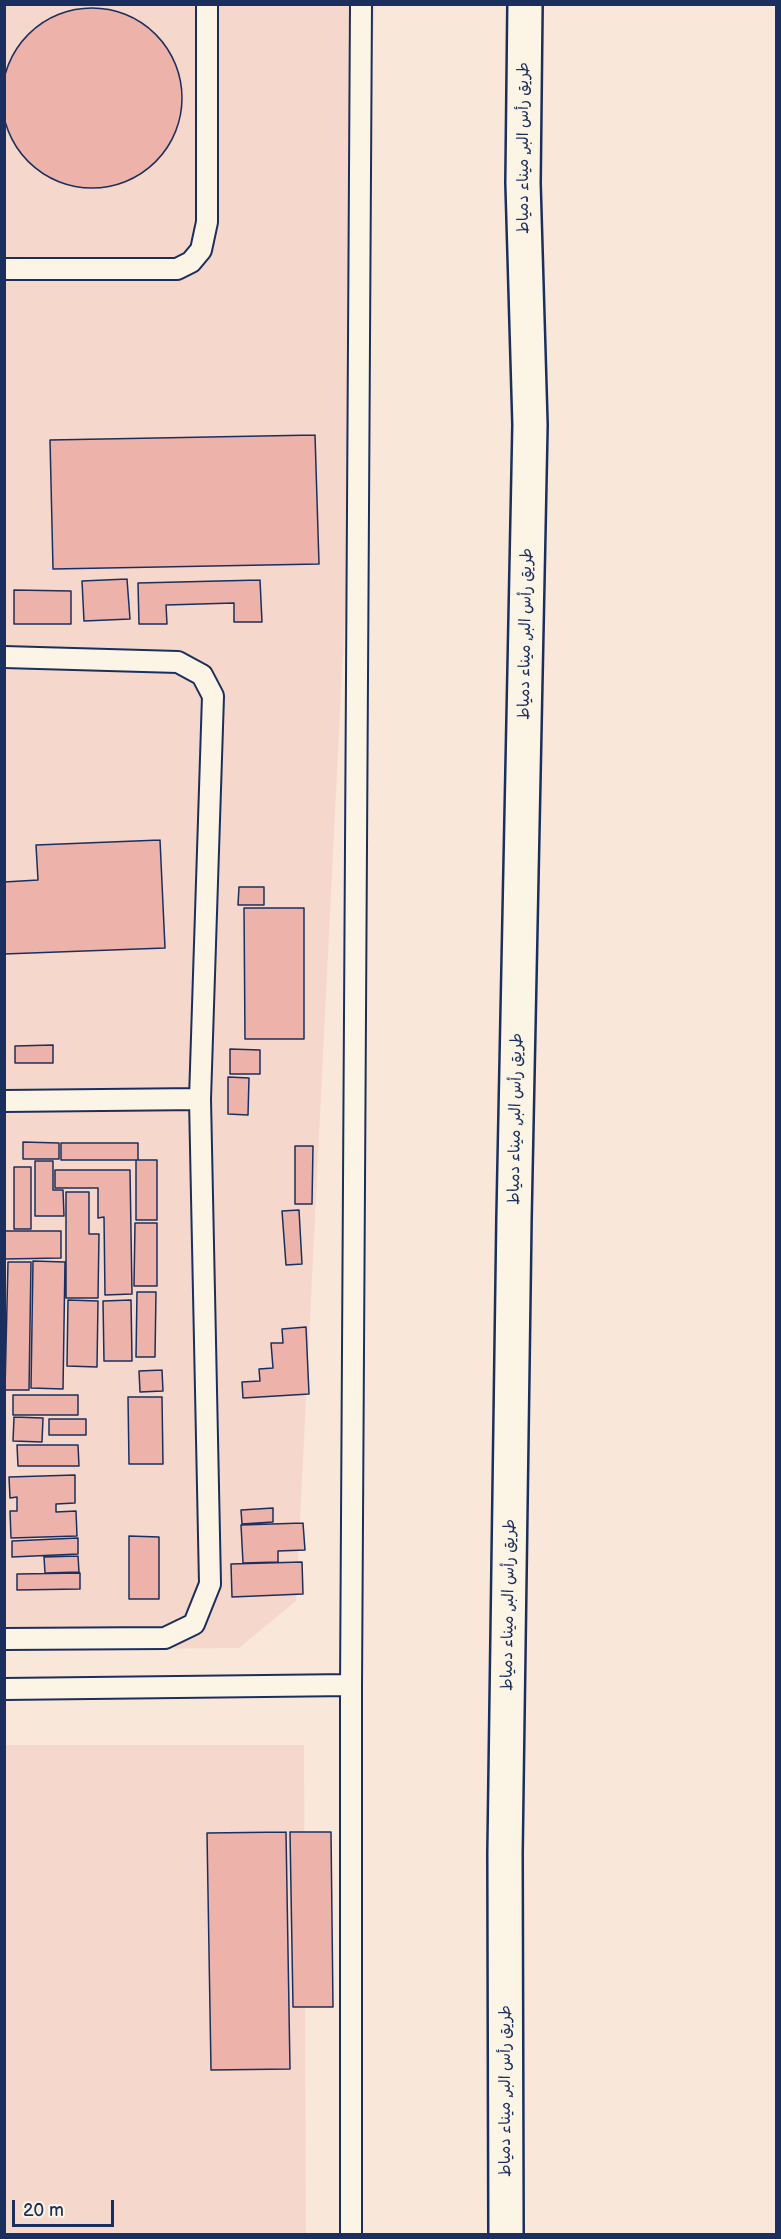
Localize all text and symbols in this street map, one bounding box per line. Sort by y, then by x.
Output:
street label: طريق رأس البر, ميناء دمياط [514,62,534,234]
street label: طريق رأس البر, ميناء دمياط [515,548,537,720]
street label: طريق رأس البر, ميناء دمياط [505,1033,527,1205]
street label: طريق رأس البر, ميناء دمياط [498,1519,520,1691]
street label: طريق رأس البر, ميناء دمياط [496,2005,516,2177]
scale bar [15,2188,117,2226]
text: 20 m [23,2200,64,2221]

